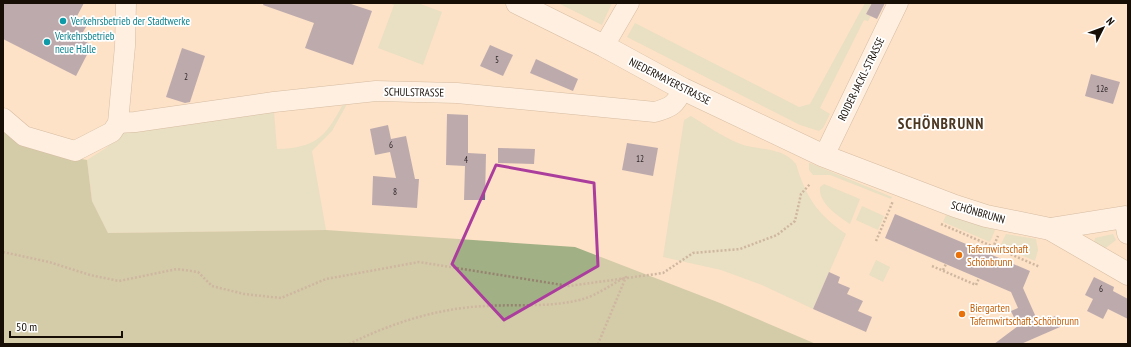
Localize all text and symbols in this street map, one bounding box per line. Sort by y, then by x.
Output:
north arrow [1083,8,1123,48]
place label: Verkehrsbetrieb der Stadtwerke [70,14,190,28]
text: N [1103,14,1118,28]
marker: Verkehrsbetrieb der Stadtwerke [58,16,68,26]
place label: Verkehrsbetrieb neue Halle [54,29,115,56]
street label: ROIDER-JACKL-STRASSE [835,35,887,123]
marker: Verkehrsbetrieb neue Halle [42,37,52,47]
house number: 5 [495,54,499,65]
street label: NIEDERMAYERSTRASSE [627,54,713,108]
house number: 2 [184,71,188,82]
house number: 12e [1096,83,1108,94]
street label: SCHULSTRASSE [384,84,444,100]
district label: SCHÖNBRUNN [898,114,984,133]
house number: 6 [389,139,393,150]
house number: 12 [636,153,644,164]
house number: 4 [464,154,468,165]
house number: 8 [393,186,397,197]
street label: SCHÖNBRUNN [949,198,1007,226]
place label: Tafernwirtschaft Schönbrunn [967,242,1028,269]
marker: Tafernwirtschaft Schönbrunn [954,250,964,260]
house number: 6 [1099,283,1103,294]
place label: Biergarten Tafernwirtschaft Schönbrunn [970,301,1079,328]
marker: Biergarten Tafernwirtschaft Schönbrunn [957,309,967,319]
scale bar [10,313,122,339]
text: 50 m [16,319,37,334]

